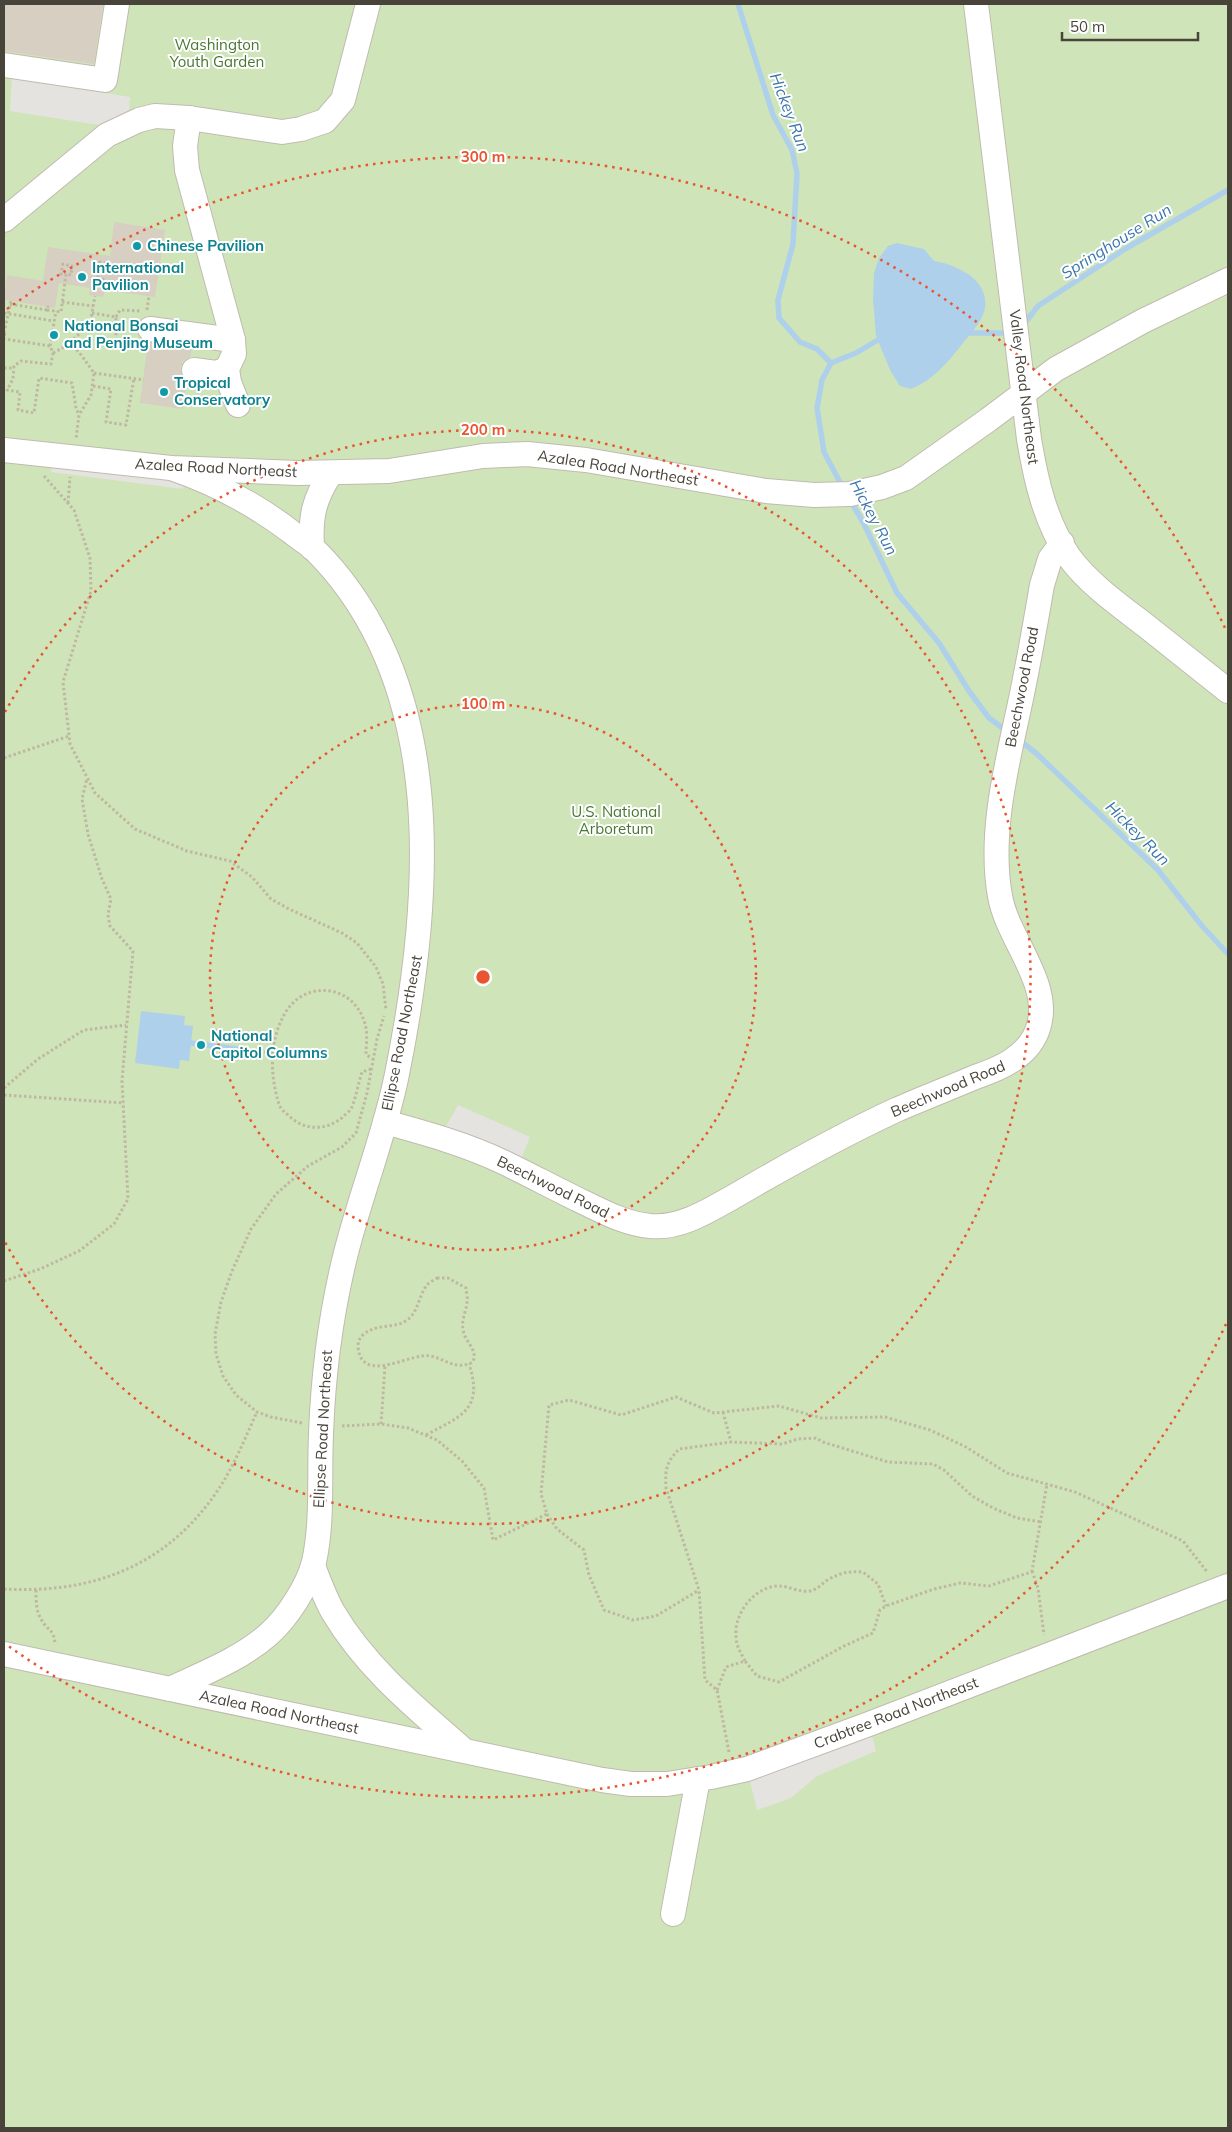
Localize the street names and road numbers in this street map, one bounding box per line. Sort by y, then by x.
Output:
street label: Valley Road Northeast [1006,308,1043,465]
street label: Azalea Road Northeast [536,445,700,490]
street label: Azalea Road Northeast [134,454,298,481]
street label: Beechwood Road [1001,625,1043,749]
street label: Ellipse Road Northeast [377,953,426,1112]
street label: Beechwood Road [888,1056,1008,1121]
street label: Beechwood Road [494,1151,612,1222]
street label: Ellipse Road Northeast [309,1349,336,1508]
street label: Crabtree Road Northeast [811,1672,981,1753]
street label: Azalea Road Northeast [198,1685,361,1738]

